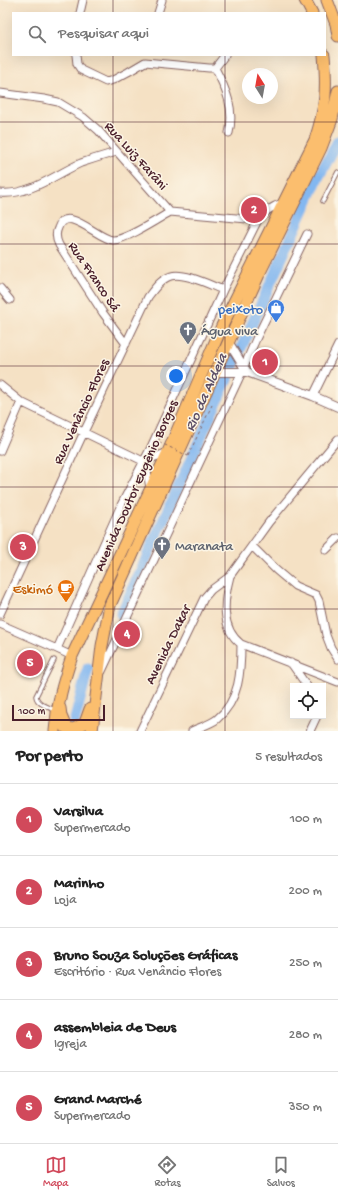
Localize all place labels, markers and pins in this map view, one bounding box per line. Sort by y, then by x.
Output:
pin: 2 [241,195,267,225]
shop icon: peixoto [266,298,286,323]
place label: peixoto [217,302,263,319]
church icon: Água viva [178,320,198,345]
place label: Água viva [201,324,259,341]
pin: 1 [252,347,278,377]
pin: 3 [10,532,36,562]
church icon: Maranata [152,535,172,560]
place label: Maranata [175,539,234,556]
cafe icon: Eskimó [56,578,76,603]
place label: Eskimó [13,582,53,599]
pin: 4 [114,619,140,649]
pin: 5 [17,648,43,678]

